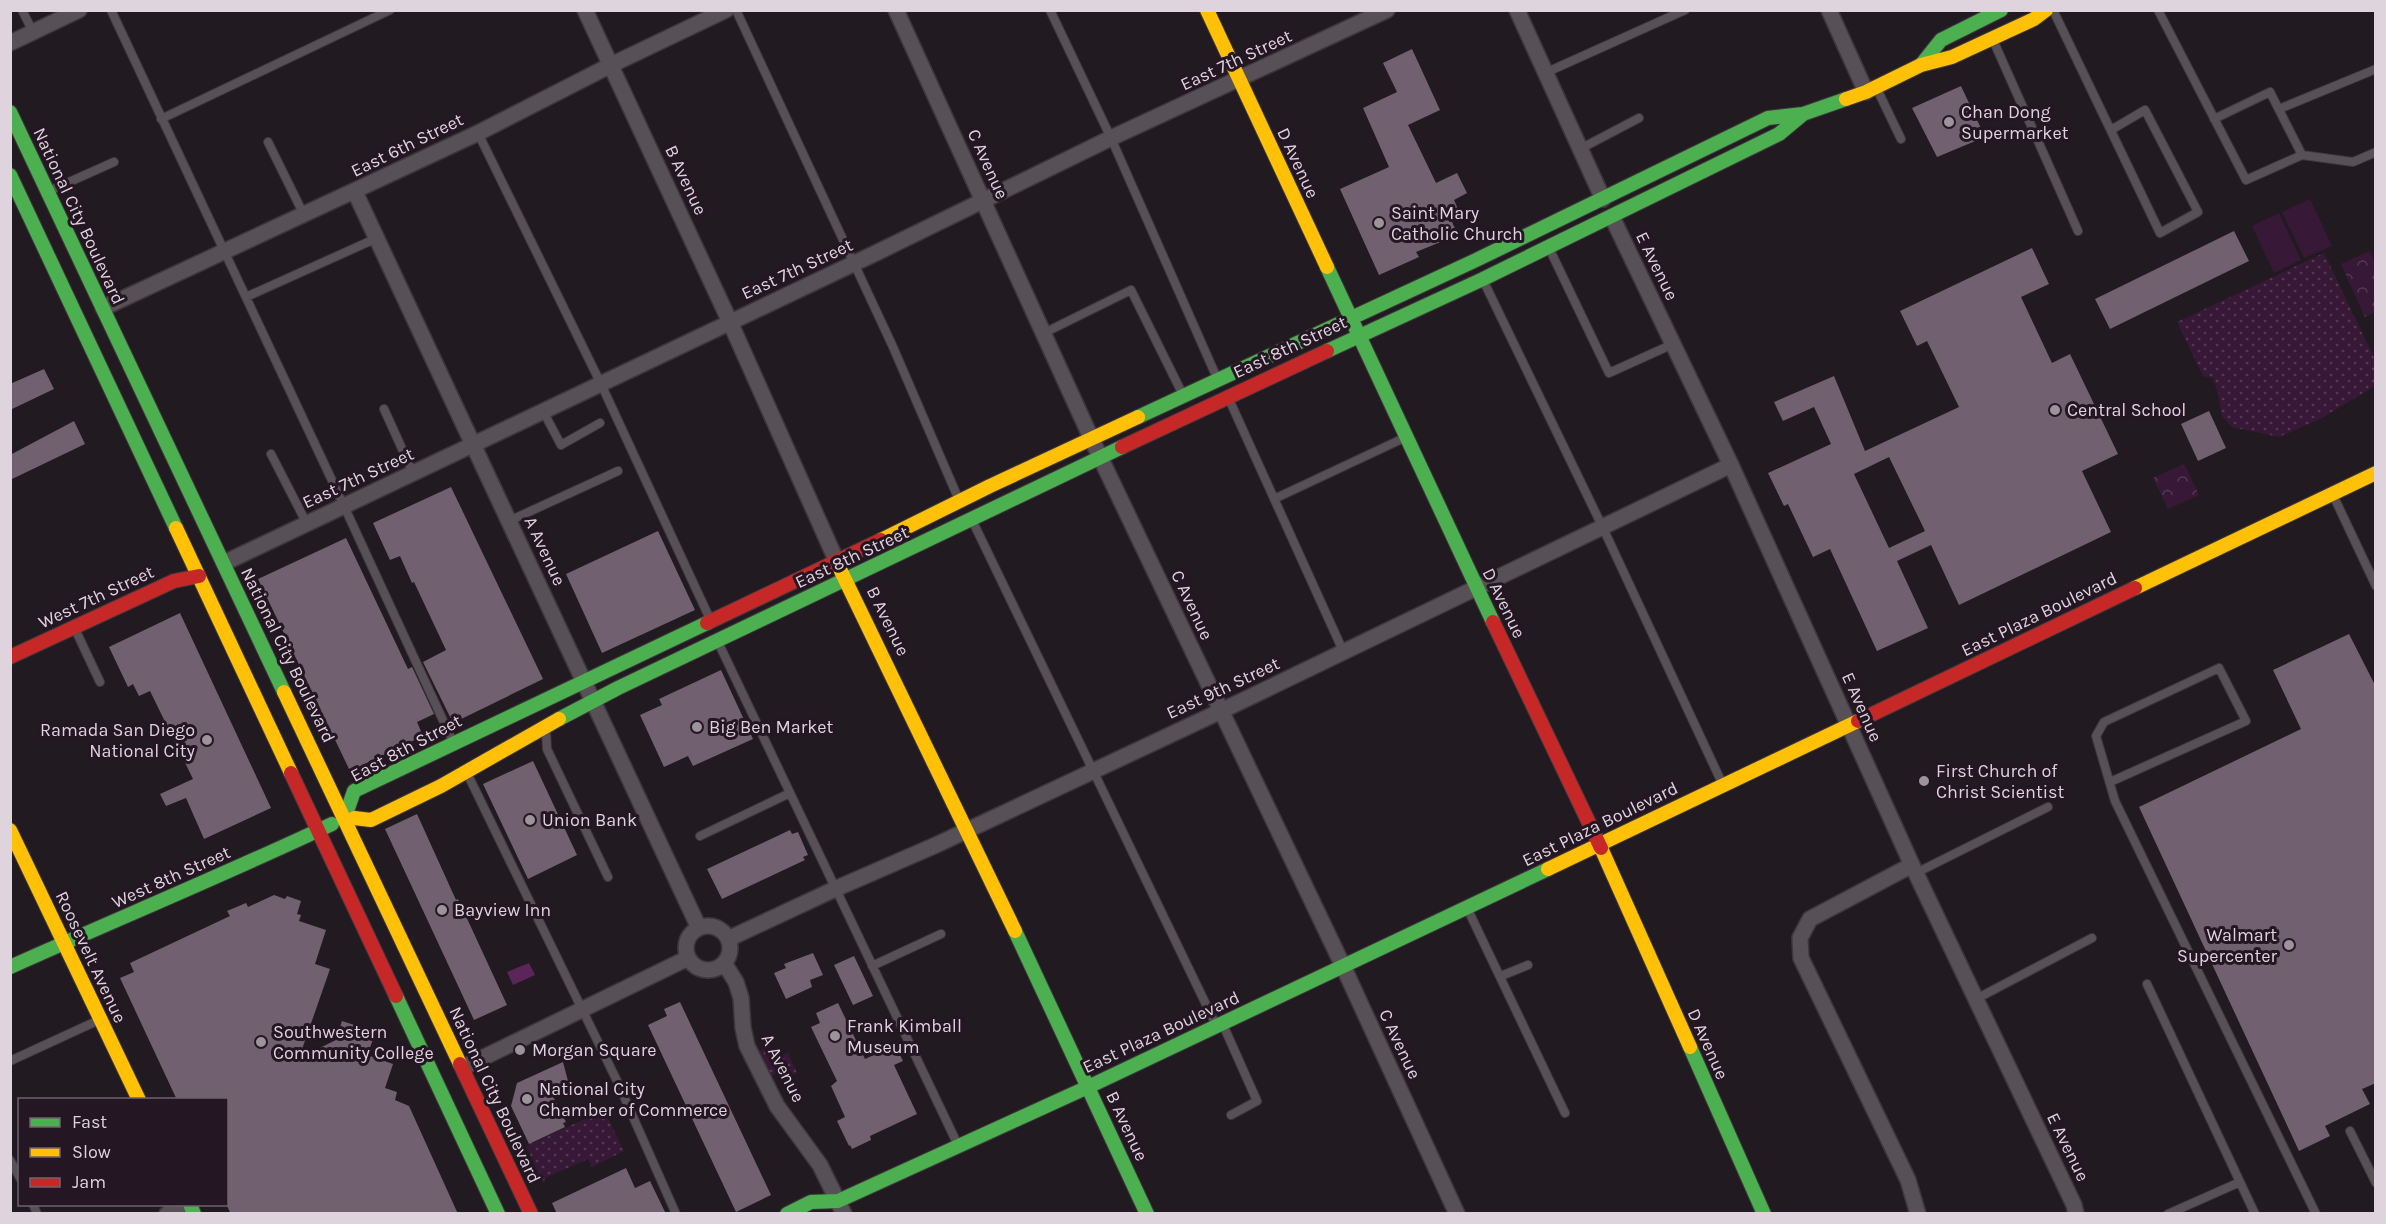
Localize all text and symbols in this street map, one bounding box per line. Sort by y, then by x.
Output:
street label: East 7th Street [1177,25,1295,95]
place label: Chan Dong Supermarket [1961,101,2069,144]
street label: East 6th Street [347,108,467,182]
marker: Chan Dong Supermarket [1942,115,1956,129]
street label: National City Boulevard [28,124,130,308]
street label: D Avenue [1272,124,1324,202]
street label: C Avenue [963,125,1013,203]
street label: B Avenue [660,141,712,219]
place label: Saint Mary Catholic Church [1391,202,1523,245]
marker: Saint Mary Catholic Church [1372,216,1386,230]
street label: E Avenue [1631,228,1683,304]
street label: East 7th Street [738,234,856,304]
street label: East 8th Street [1230,311,1351,383]
place label: Central School [2067,399,2186,421]
marker: Central School [2048,403,2062,417]
street label: East 7th Street [299,443,417,513]
street label: A Avenue [519,513,571,589]
street label: East 8th Street [792,521,913,593]
street label: West 7th Street [35,561,158,633]
street label: National City Boulevard [236,564,340,746]
street label: D Avenue [1478,564,1530,642]
street label: C Avenue [1166,567,1218,643]
street label: East Plaza Boulevard [1958,567,2120,661]
street label: B Avenue [862,583,914,659]
street label: East 9th Street [1163,652,1283,724]
street label: E Avenue [1837,669,1887,745]
street label: East 8th Street [347,709,466,787]
place label: Big Ben Market [709,716,834,738]
place label: Ramada San Diego National City [40,719,196,762]
marker: Big Ben Market [690,720,704,734]
marker: Ramada San Diego National City [200,733,214,747]
place label: First Church of Christ Scientist [1936,760,2065,803]
marker: First Church of Christ Scientist [1917,774,1931,788]
street label: East Plaza Boulevard [1519,777,1681,871]
place label: Union Bank [542,809,637,831]
marker: Union Bank [523,813,537,827]
street label: West 8th Street [108,841,234,913]
street label: Roosevelt Avenue [51,888,131,1026]
place label: Bayview Inn [454,899,551,921]
marker: Bayview Inn [435,903,449,917]
place label: Walmart Supercenter [2177,924,2277,967]
marker: Walmart Supercenter [2282,938,2296,952]
street label: East Plaza Boulevard [1079,986,1243,1078]
street label: National City Boulevard [444,1003,546,1187]
street label: D Avenue [1683,1005,1733,1083]
street label: C Avenue [1374,1006,1426,1082]
place label: Frank Kimball Museum [847,1015,962,1058]
place label: Southwestern Community College [273,1021,434,1064]
marker: Frank Kimball Museum [828,1029,842,1043]
street label: A Avenue [756,1030,810,1106]
marker: Southwestern Community College [254,1035,268,1049]
place label: Morgan Square [532,1039,656,1061]
marker: Morgan Square [513,1043,527,1057]
place label: National City Chamber of Commerce [539,1078,727,1121]
street label: B Avenue [1101,1087,1153,1165]
marker: National City Chamber of Commerce [520,1092,534,1106]
legend [18,1098,228,1206]
street label: E Avenue [2042,1109,2094,1185]
text: Fast [72,1111,107,1133]
text: Slow [72,1141,111,1163]
text: Jam [72,1171,106,1193]

